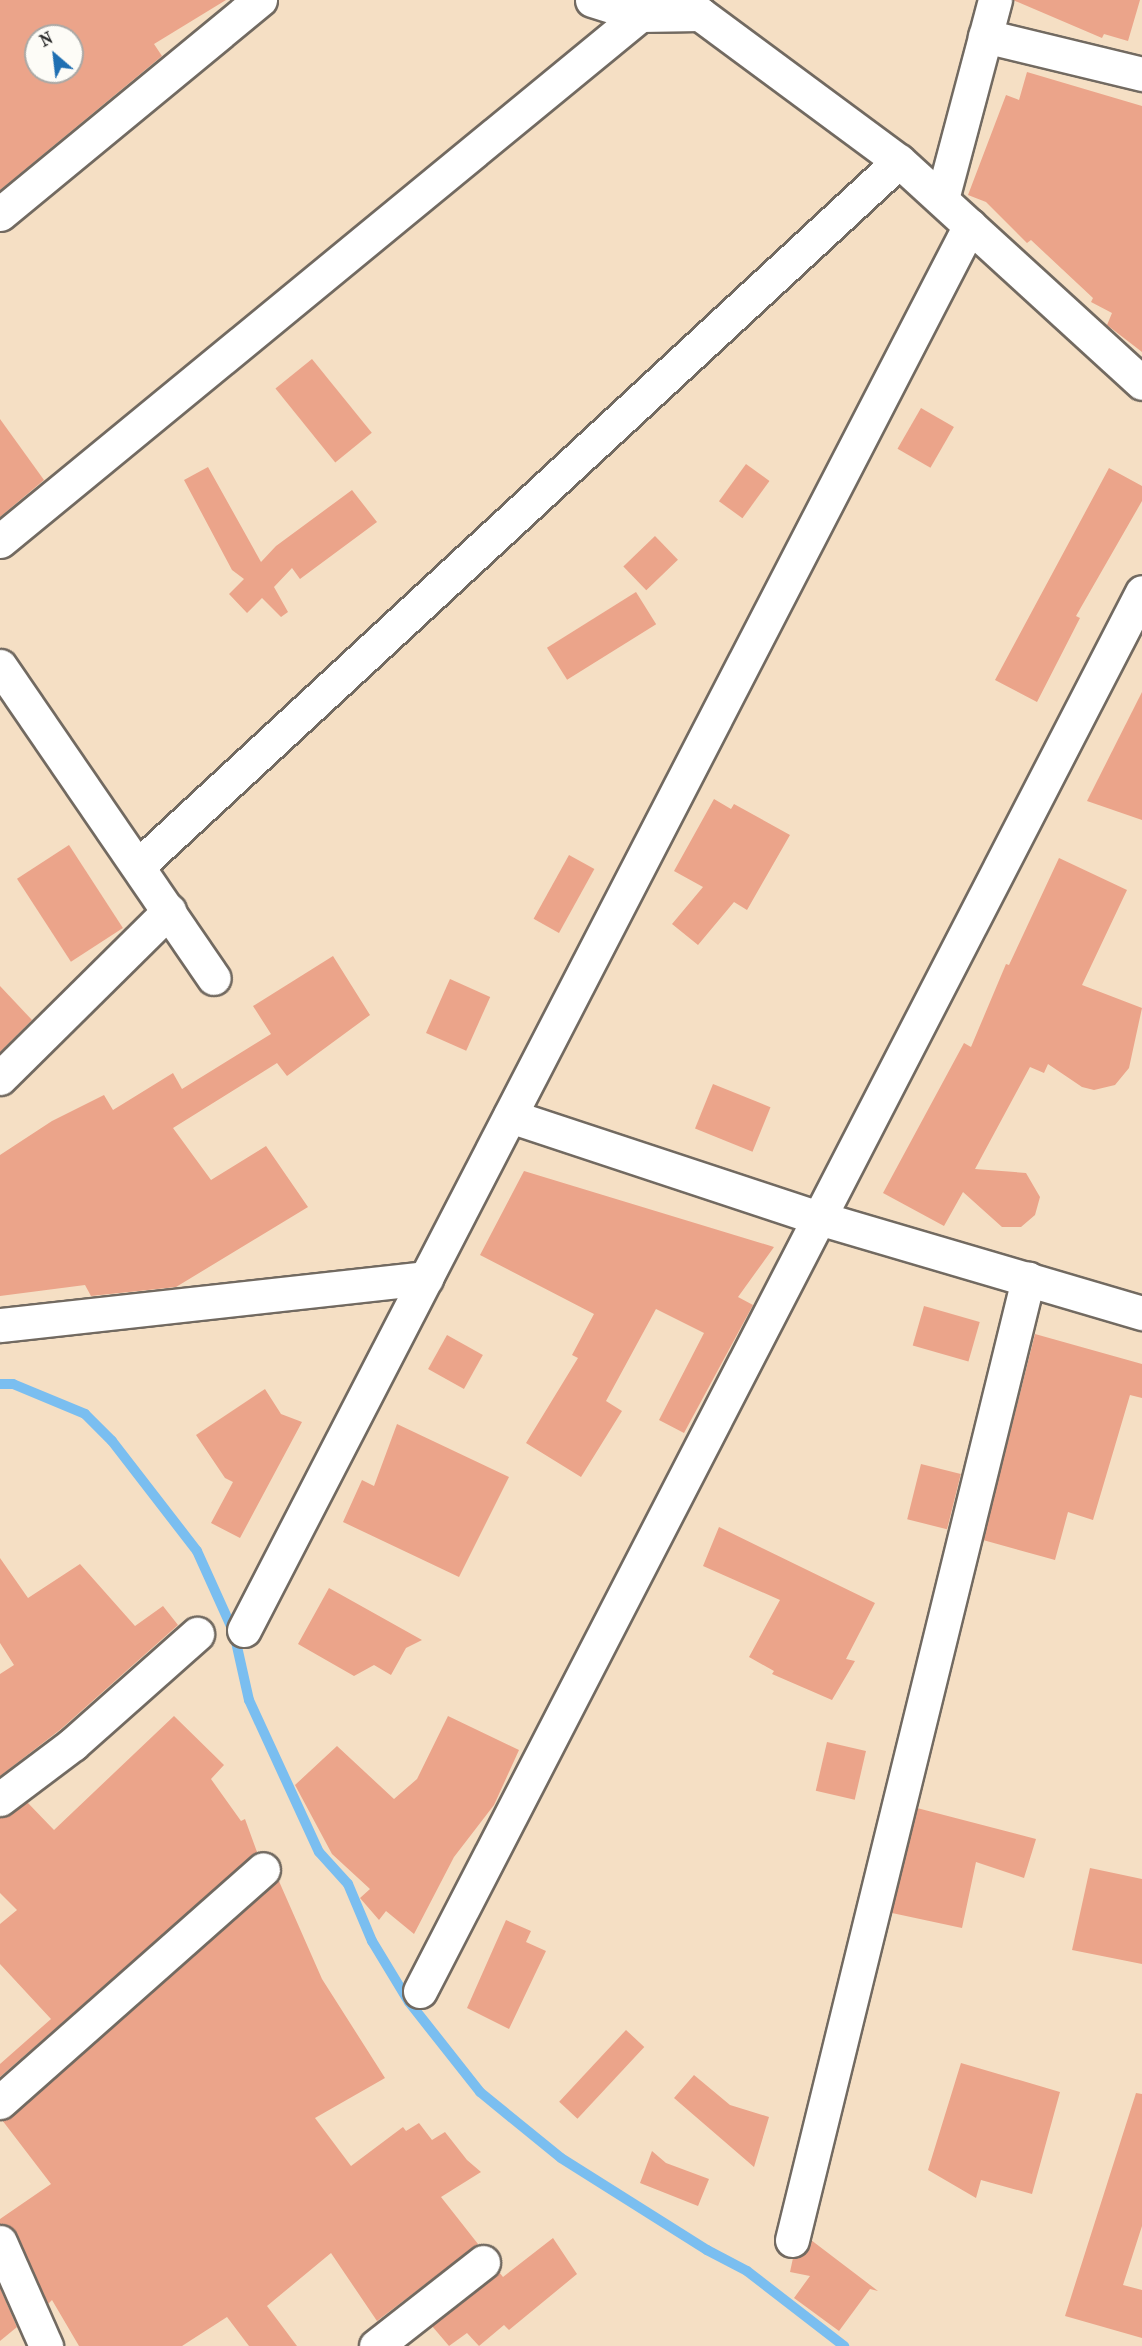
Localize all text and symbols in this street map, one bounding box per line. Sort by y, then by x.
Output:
north arrow [24,24,84,84]
text: N [36,28,56,51]

